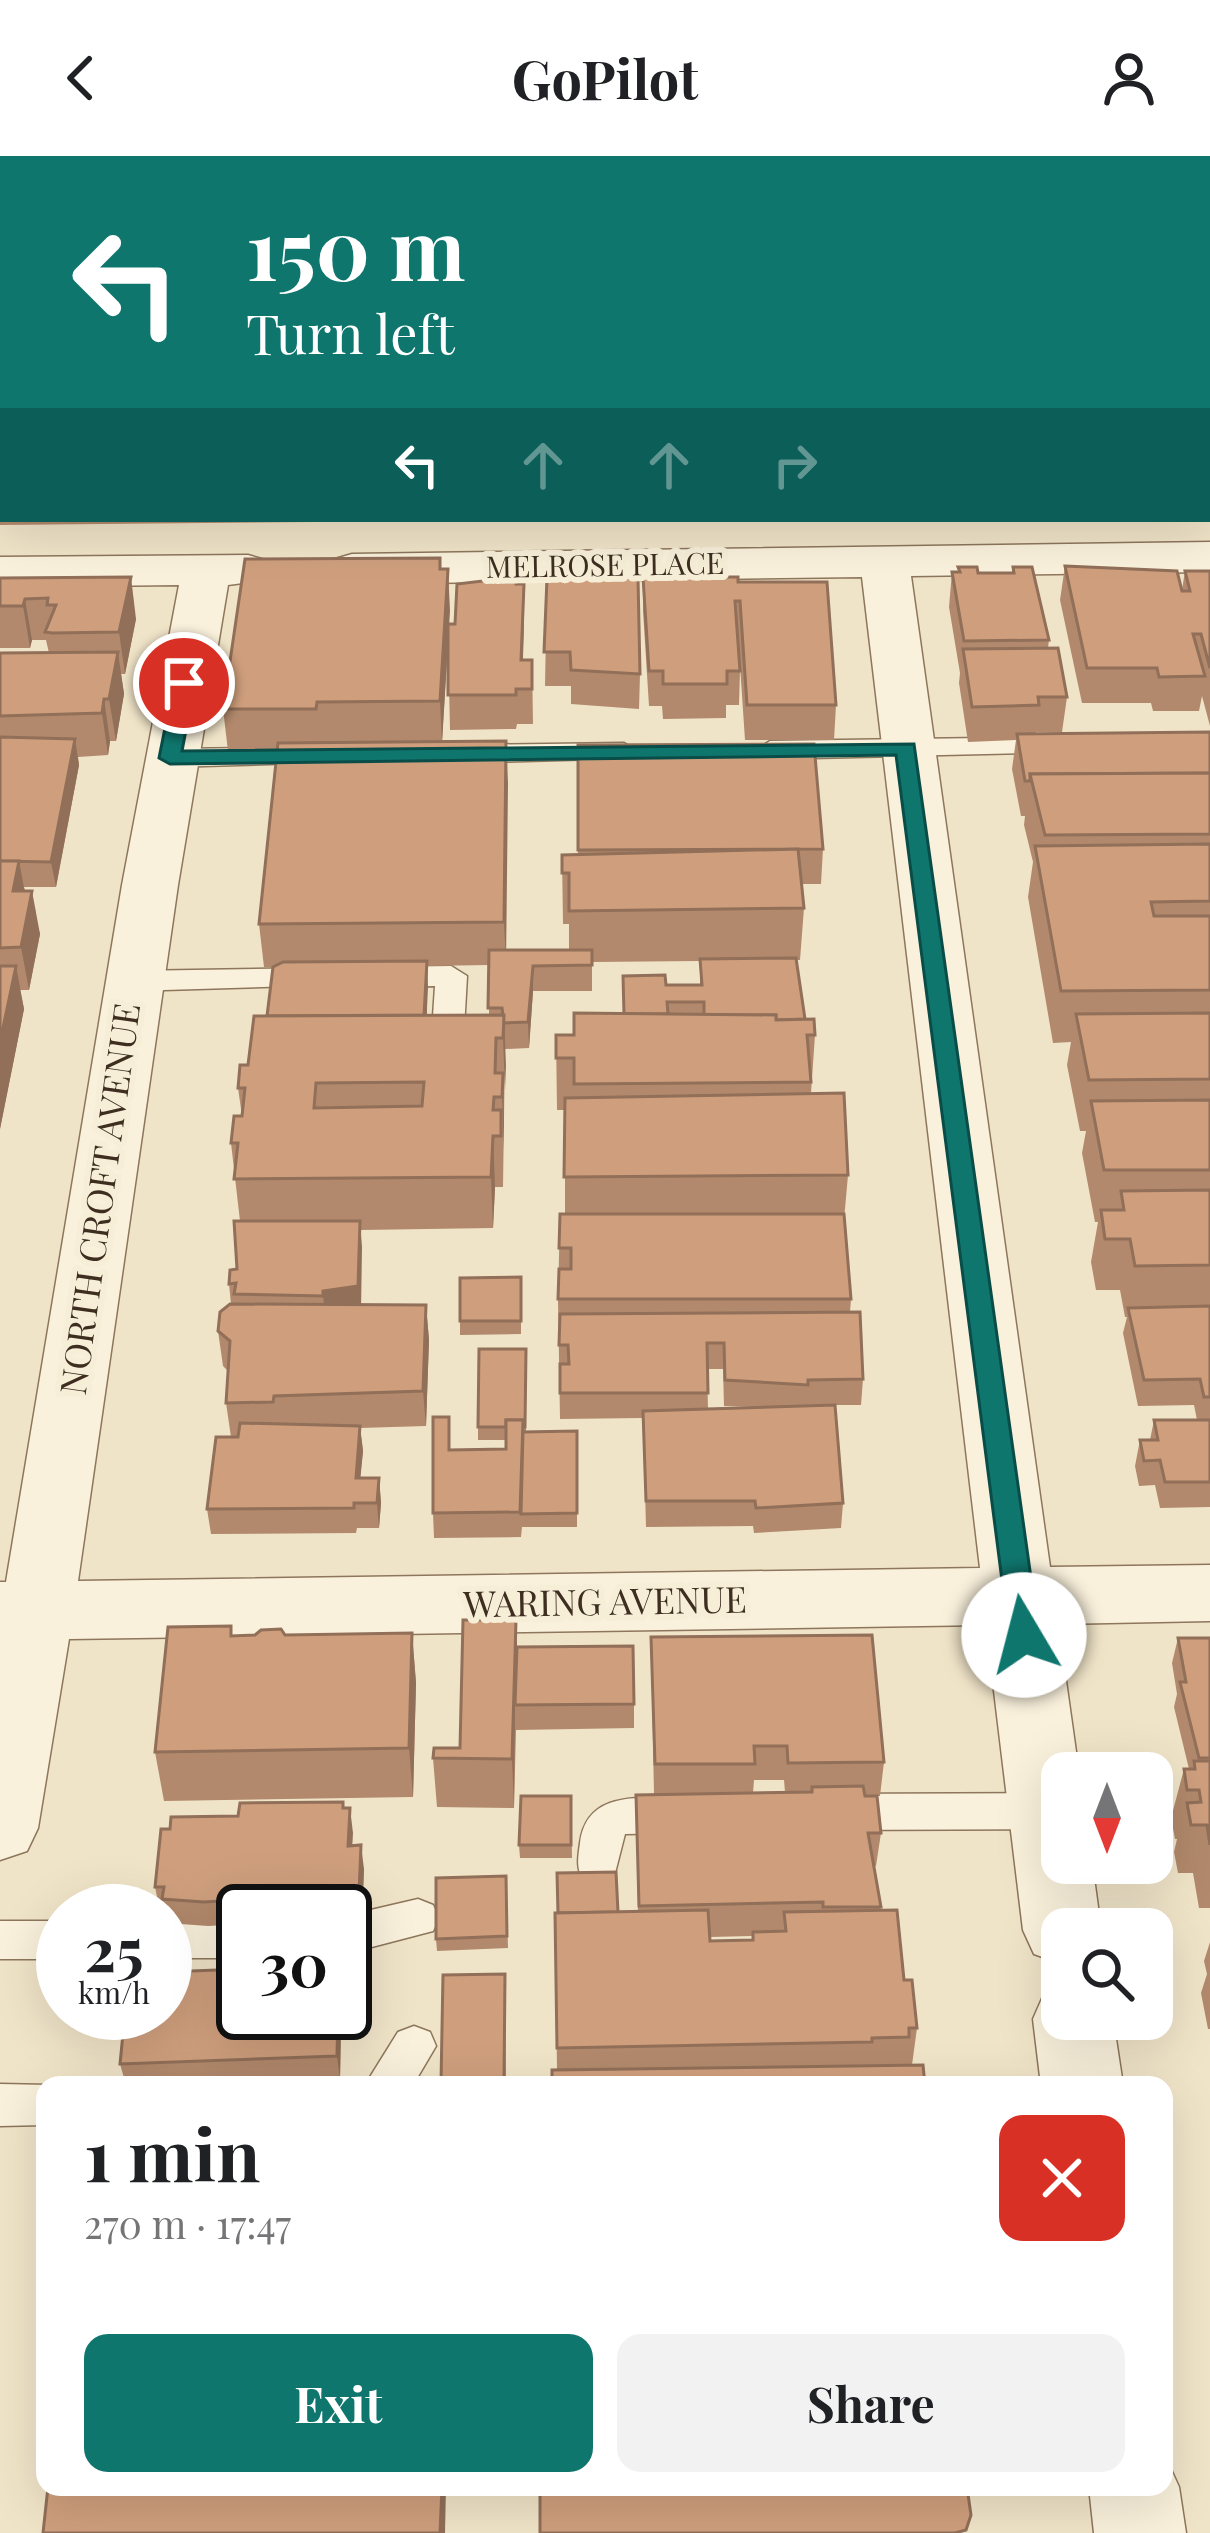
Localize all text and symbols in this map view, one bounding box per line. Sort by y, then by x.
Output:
text: GoPilot [512,42,698,114]
icon: back [48,45,114,111]
icon: person [1096,45,1162,111]
text: 150 m [246,190,466,302]
icon: left [48,204,204,360]
text: Turn left [246,297,455,369]
icon: left [384,432,450,498]
icon: ahead [510,432,576,498]
icon: ahead [636,432,702,498]
icon: right [762,432,828,498]
street label: MELROSE PLACE [485,542,724,586]
pin [133,632,235,734]
icon: arrive [151,650,217,716]
street label: NORTH CROFT AVENUE [47,1000,149,1398]
position arrow [961,1572,1087,1698]
street label: WARING AVENUE [462,1574,747,1626]
north arrow [1041,1752,1173,1884]
map controls [1041,1752,1173,2040]
speed limit sign: 30 [216,1884,372,2040]
text: 25 [85,1907,143,1987]
button: search [1041,1908,1173,2040]
text: km/h [78,1972,150,2012]
text: 1 min [84,2104,260,2200]
button: close [999,2115,1125,2241]
text: 270 m · 17:47 [84,2197,291,2249]
button: Exit [84,2334,593,2472]
button: Share [617,2334,1125,2472]

